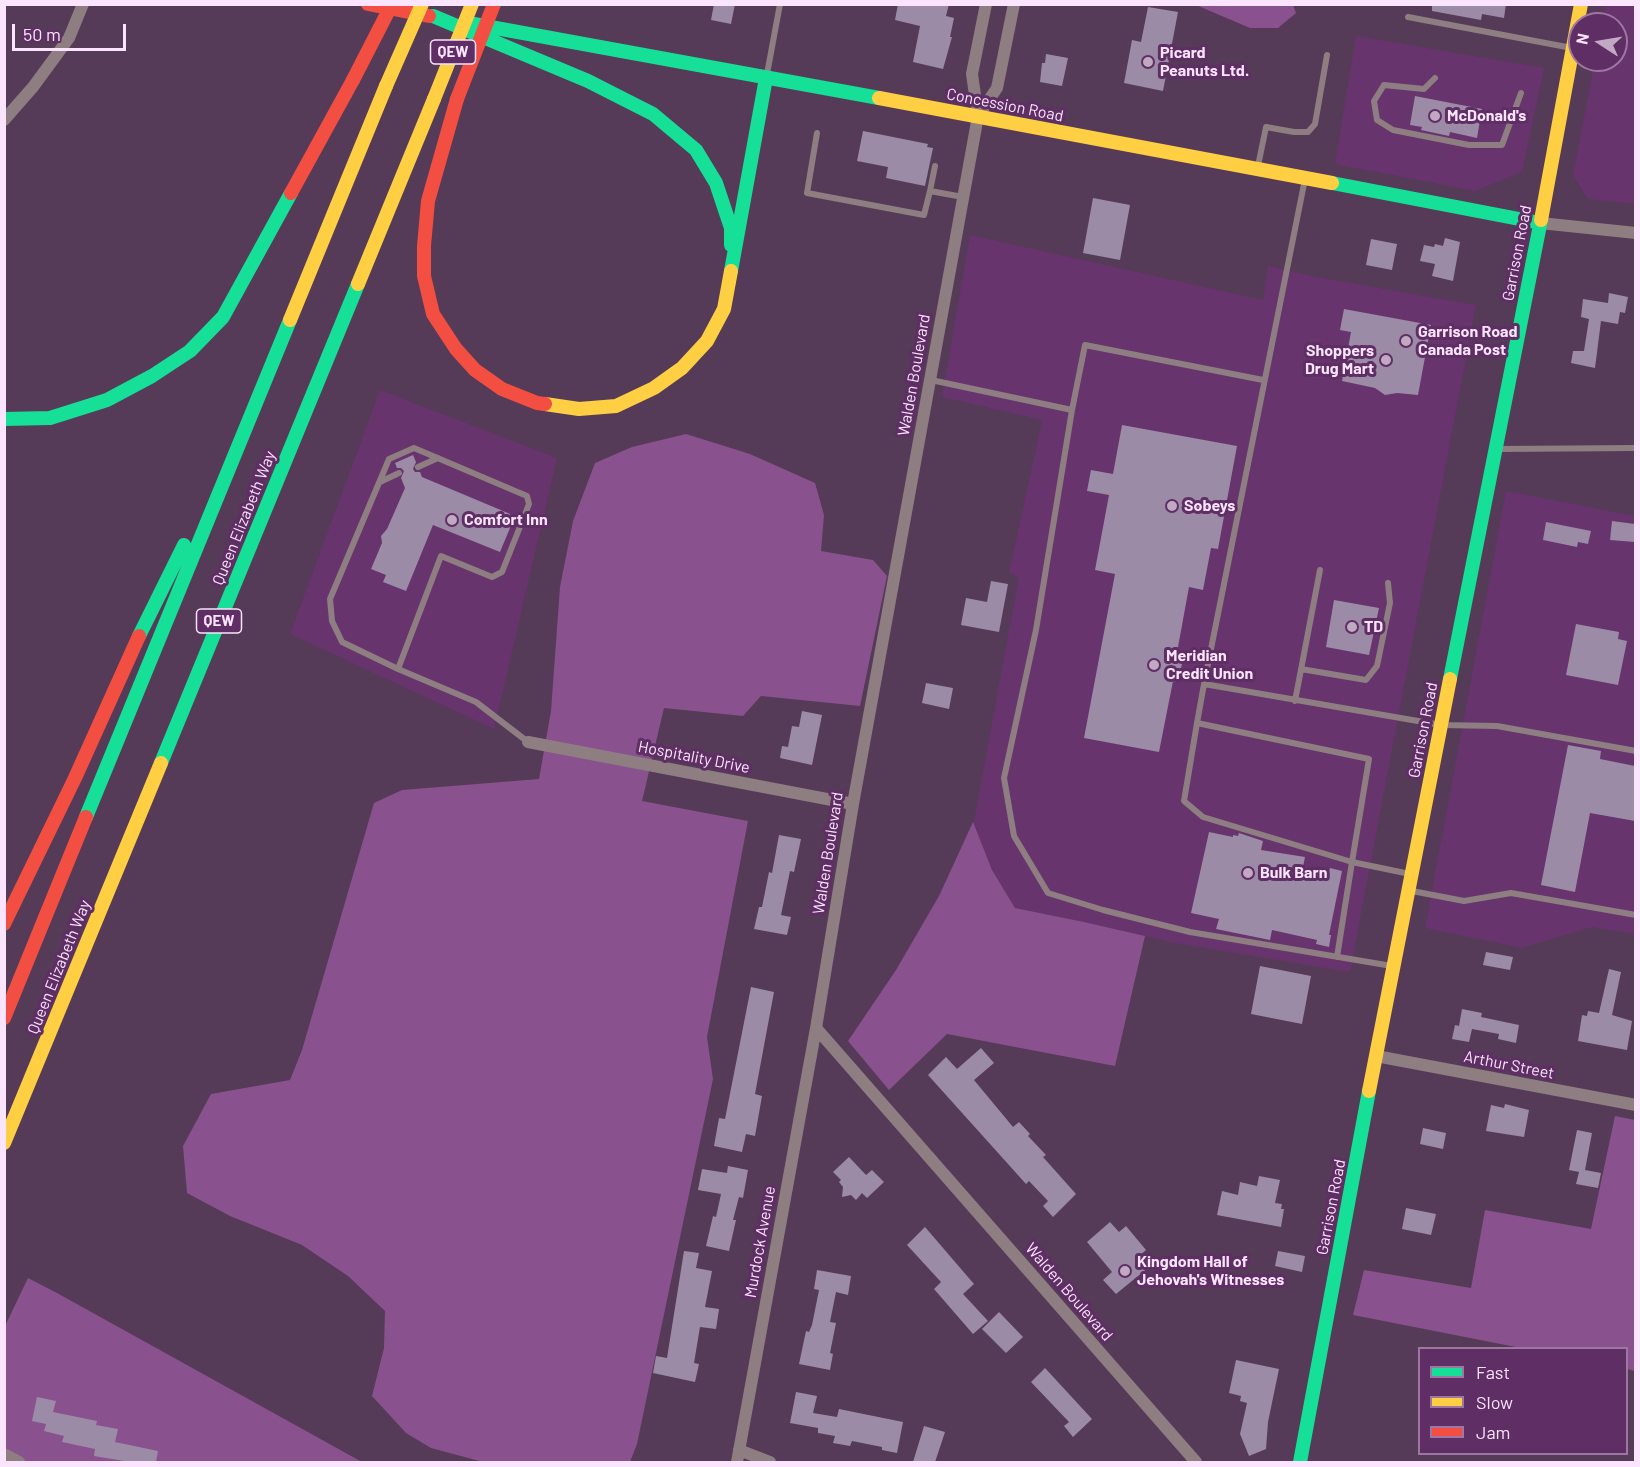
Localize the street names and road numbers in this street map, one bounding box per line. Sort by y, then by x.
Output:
road number: QEW [430,40,476,64]
street label: Concession Road [945,84,1065,126]
street label: Garrison Road [1498,203,1536,303]
street label: Walden Boulevard [894,312,934,438]
street label: Queen Elizabeth Way [208,448,280,588]
road number: QEW [196,609,242,633]
street label: Garrison Road [1404,680,1442,780]
street label: Hospitality Drive [636,737,752,777]
street label: Walden Boulevard [809,790,847,916]
street label: Queen Elizabeth Way [23,897,95,1037]
street label: Arthur Street [1462,1047,1556,1083]
street label: Garrison Road [1312,1157,1350,1257]
street label: Murdock Avenue [741,1184,779,1300]
street label: Walden Boulevard [1021,1239,1117,1345]

